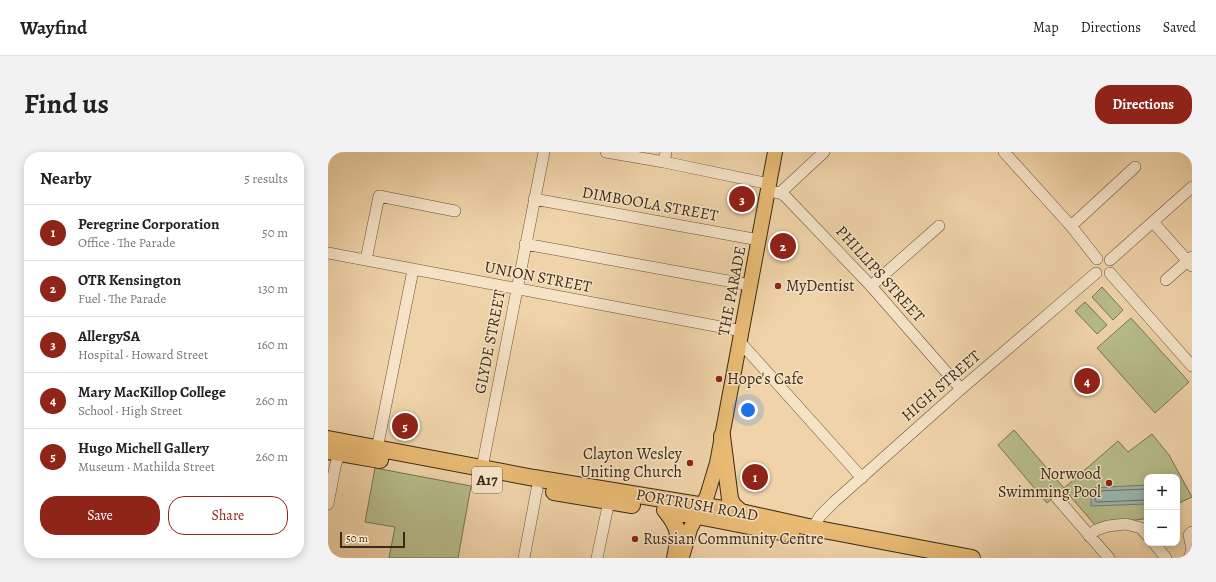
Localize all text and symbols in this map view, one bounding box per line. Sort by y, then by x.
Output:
text: Wayfind [20,15,87,41]
text: Map [1033,18,1059,37]
text: Directions [1081,18,1141,37]
text: Saved [1163,18,1196,37]
text: Find us [24,85,109,123]
button: Directions [1095,85,1192,124]
text: Nearby [40,167,91,190]
text: 5 results [244,170,288,187]
street label: DIMBOOLA STREET [580,181,720,227]
pin: 3 [729,184,755,214]
text: Peregrine Corporation [78,214,220,234]
street label: PHILLIPS STREET [831,221,930,327]
text: 1 [51,224,55,241]
text: 50 m [262,224,288,241]
pin: 2 [770,231,796,261]
text: Office · The Parade [78,234,175,251]
street label: THE PARADE [713,244,751,338]
street label: UNION STREET [483,256,594,298]
text: OTR Kensington [78,270,181,290]
place label: MyDentist [786,275,855,297]
text: 2 [50,280,56,297]
text: 130 m [258,280,288,297]
marker: MyDentist [773,281,783,291]
street label: GLYDE STREET [469,288,511,396]
text: Fuel · The Parade [78,290,166,307]
text: AllergySA [78,326,140,346]
text: 3 [50,336,56,353]
text: 160 m [257,336,288,353]
street label: HIGH STREET [897,345,986,427]
text: Hospital · Howard Street [78,346,208,363]
pin: 4 [1074,366,1100,396]
place label: Hope's Cafe [727,368,804,390]
marker: Hope's Cafe [714,374,724,384]
text: Mary MacKillop College [78,382,226,402]
text: 4 [50,392,56,409]
text: 260 m [255,392,288,409]
your location [738,400,758,420]
text: School · High Street [78,402,182,419]
pin: 5 [392,411,418,441]
text: Hugo Michell Gallery [78,438,209,458]
place label: Clayton Wesley Uniting Church [580,443,683,483]
text: 5 [50,448,56,465]
text: 260 m [255,448,288,465]
text: Museum · Mathilda Street [78,458,215,475]
marker: Clayton Wesley Uniting Church [685,458,695,468]
pin: 1 [742,462,768,492]
place label: Norwood Swimming Pool [998,463,1101,503]
road number: A17 [472,467,502,493]
map controls [1144,474,1180,546]
button: + [1144,474,1180,510]
marker: Norwood Swimming Pool [1104,478,1114,488]
street label: PORTRUSH ROAD [634,483,760,527]
button: Save [40,496,160,535]
button: Share [168,496,288,535]
button: − [1144,510,1180,546]
place label: Russian Community Centre [643,528,824,550]
scale bar [340,530,405,549]
text: 50 m [346,531,368,546]
marker: Russian Community Centre [630,534,640,544]

